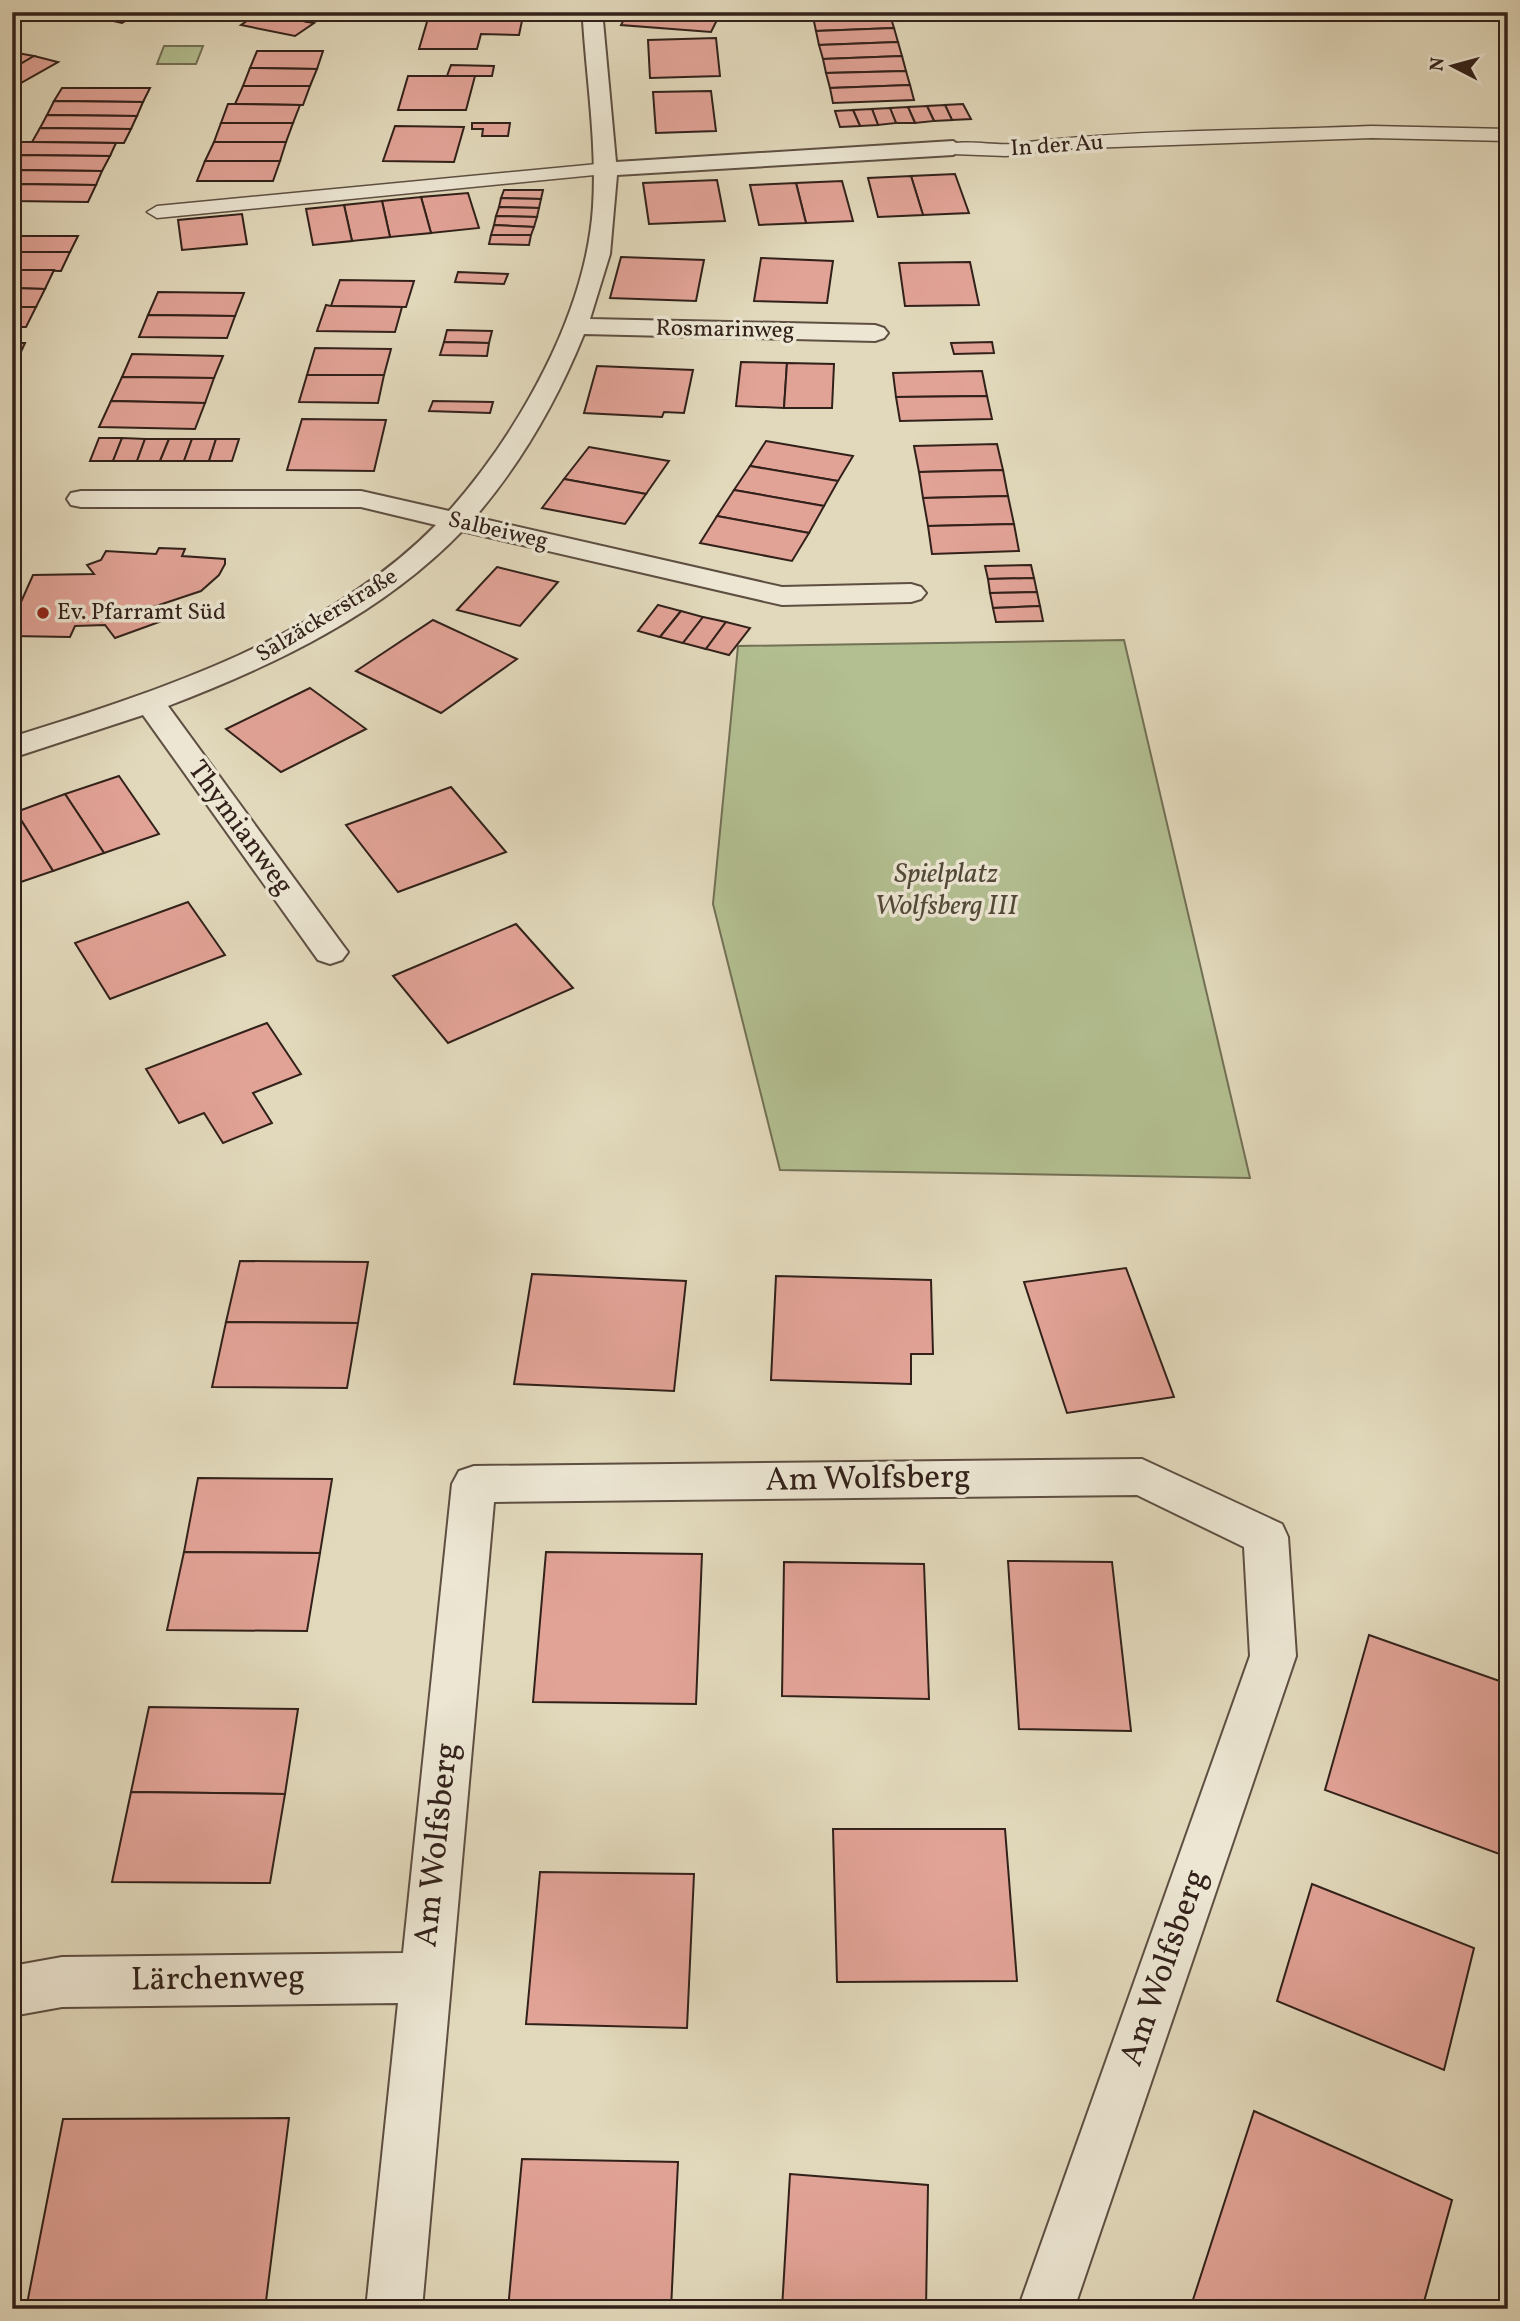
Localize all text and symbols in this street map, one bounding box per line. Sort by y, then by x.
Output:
north arrow [1418,32,1488,102]
text: N [1424,56,1452,73]
street label: In der Au [1009,127,1105,165]
street label: Rosmarinweg [655,313,795,347]
street label: Salbeiweg [445,504,551,558]
street label: Salzäckerstraße [250,561,404,671]
place label: Ev. Pfarramt Süd [57,597,226,629]
marker: Ev. Pfarramt Süd [35,605,51,621]
street label: Thymianweg [178,753,302,903]
park label: Spielplatz Wolfsberg III [874,855,1019,926]
street label: Am Wolfsberg [765,1455,971,1505]
street label: Am Wolfsberg [404,1740,472,1950]
street label: Am Wolfsberg [1110,1863,1220,2073]
street label: Lärchenweg [131,1955,305,2005]

